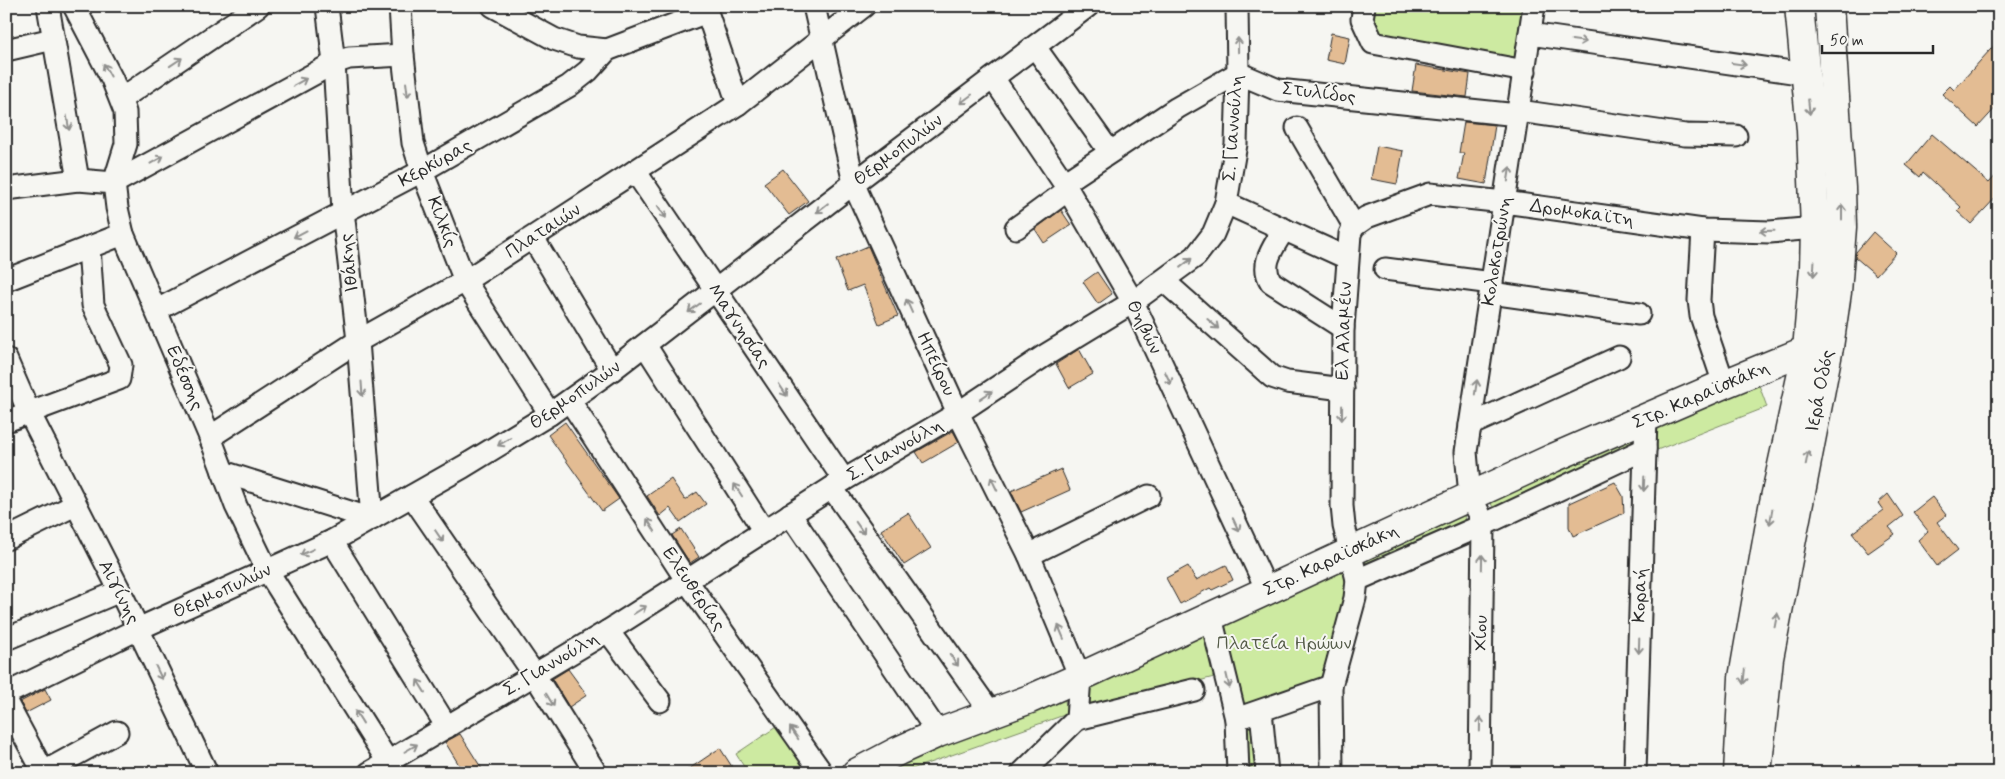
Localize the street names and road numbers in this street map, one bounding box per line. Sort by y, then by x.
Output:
street label: Σ. Γιαννούλη [1217,74,1249,182]
street label: Στυλίδος [1281,76,1357,110]
street label: Θερμοπυλών [848,108,948,192]
street label: Κερκύρας [394,133,476,193]
street label: Κιλκίς [421,193,463,251]
street label: Δρομοκαϊτη [1528,193,1636,233]
street label: Κολοκοτρώνη [1476,194,1518,308]
street label: Πλαταιών [500,197,586,265]
street label: Ιθάκης [333,232,365,294]
street label: Μαγνησίας [701,279,777,373]
street label: Ελ Αλαμέιν [1330,281,1358,381]
street label: Θηβών [1120,296,1168,358]
street label: Ηπείρου [910,328,962,400]
street label: Εδέσσης [160,342,210,414]
street label: Ιερά Οδός [1800,348,1840,434]
street label: Θερμοπυλών [524,354,626,436]
street label: Στρ. Καραϊσκάκη [1629,355,1773,435]
street label: Σ. Γιαννούλη [842,412,948,488]
street label: Στρ. Καραϊσκάκη [1259,518,1403,602]
street label: Ελευθερίας [657,542,731,636]
street label: Αιγίνης [92,556,146,628]
street label: Θερμοπυλών [169,557,275,625]
street label: Κοραή [1627,567,1653,623]
street label: Χίου [1468,615,1494,651]
street label: Σ. Γιαννούλη [499,626,603,702]

